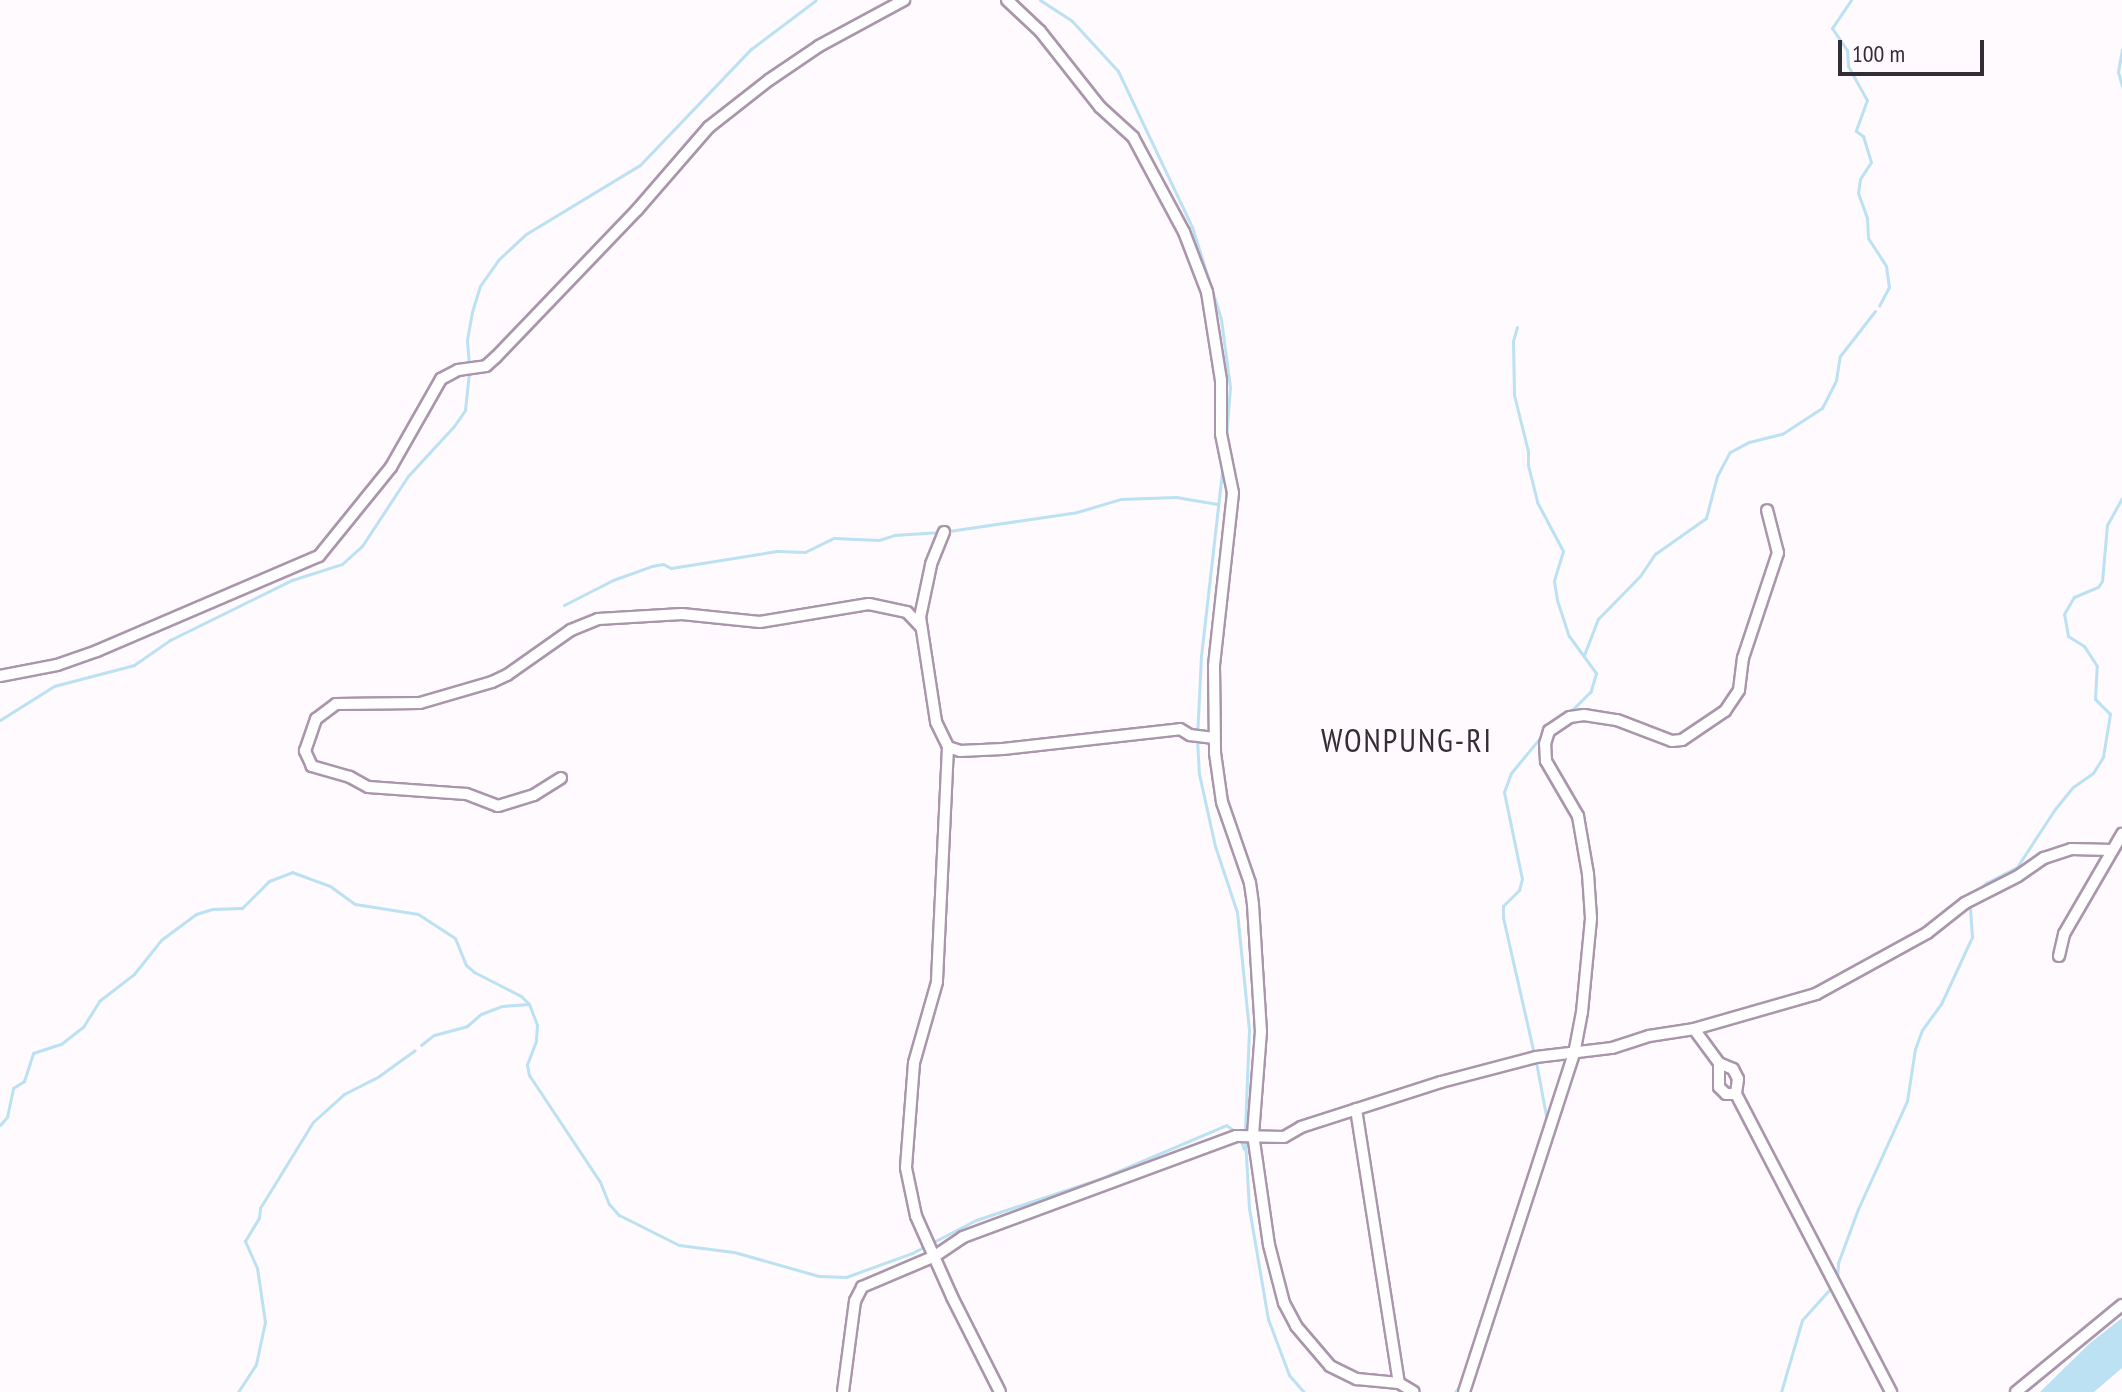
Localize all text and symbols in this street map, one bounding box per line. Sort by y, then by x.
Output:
scale bar [1842,24,1988,74]
text: 100 m [1852,38,1905,69]
district label: WONPUNG-RI [1321,721,1493,759]

